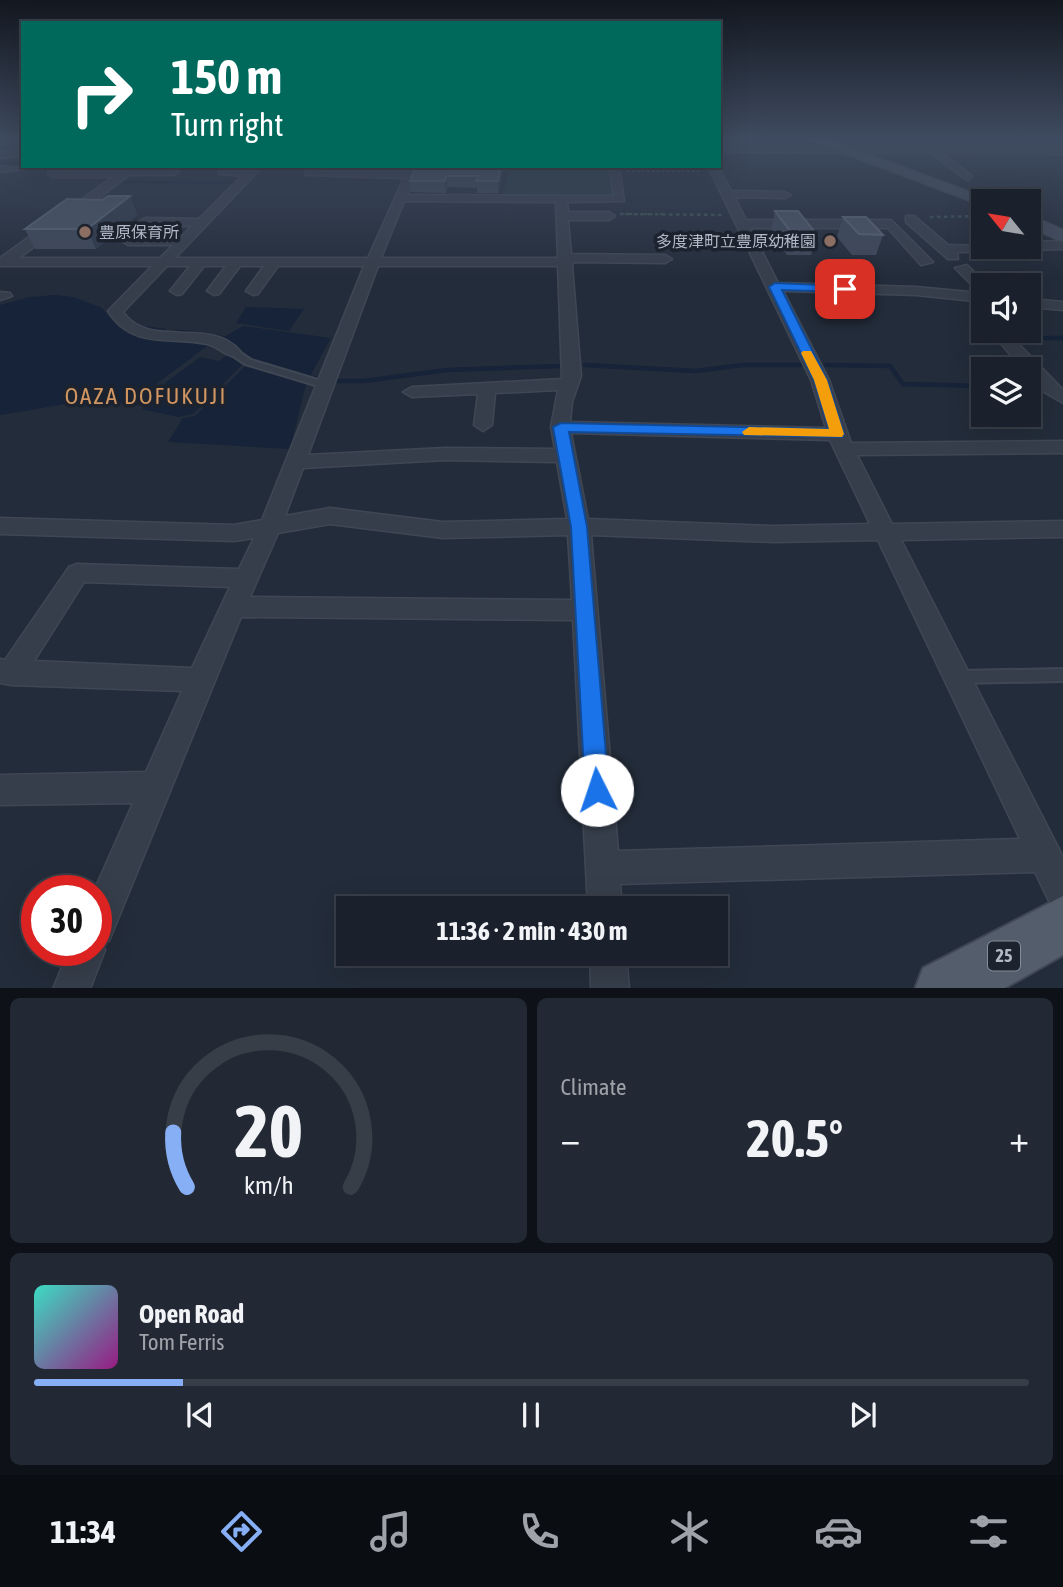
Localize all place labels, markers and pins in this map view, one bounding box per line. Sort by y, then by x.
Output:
place label: 豊原保育所 [99,223,179,241]
marker: 豊原保育所 [77,224,93,240]
place label: 多度津町立豊原幼稚園 [656,232,816,250]
marker: 多度津町立豊原幼稚園 [822,233,838,249]
pin [815,259,875,319]

